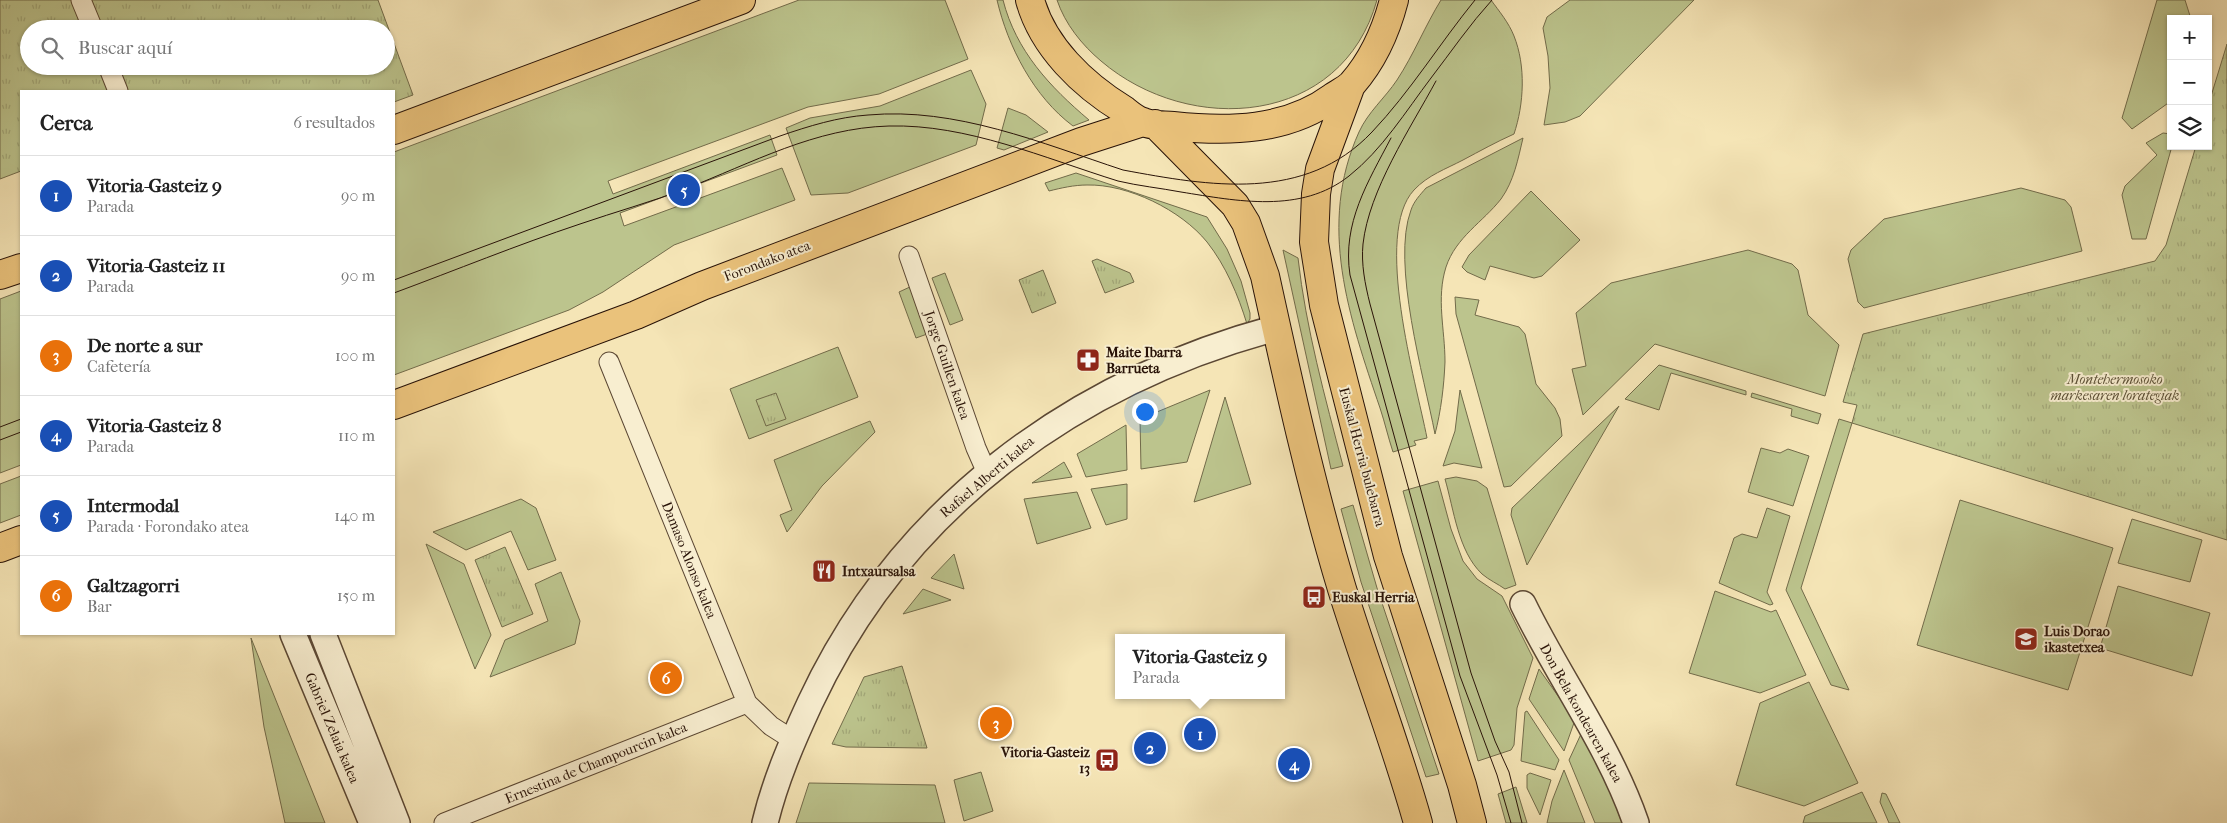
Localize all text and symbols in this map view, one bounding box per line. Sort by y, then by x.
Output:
map controls [2167,15,2212,150]
button: + [2167,15,2212,60]
search box [20,20,395,75]
icon: search [38,34,66,62]
text: Buscar aquí [78,37,172,59]
button: − [2167,60,2212,105]
button: layers [2167,105,2212,150]
text: Cerca [40,111,92,135]
text: 6 resultados [293,113,375,132]
pin: 5 [668,171,700,209]
text: Vitoria-Gasteiz 9 [87,175,222,197]
text: 1 [53,186,59,205]
text: 90 m [341,186,375,205]
text: Parada [87,197,134,216]
street label: Forondako atea [721,236,813,285]
text: Vitoria-Gasteiz 11 [87,255,226,277]
text: 2 [52,266,60,285]
text: 90 m [341,266,375,285]
text: Parada [87,277,134,296]
street label: Jorge Guillen kalea [920,308,974,422]
text: De norte a sur [87,335,203,357]
place label: Maite Ibarra Barrueta [1105,344,1182,377]
text: 3 [53,346,59,365]
text: 100 m [335,346,375,365]
pharmacy icon: Maite Ibarra Barrueta [1075,347,1101,373]
text: Cafetería [87,357,151,376]
park label: Montehermosoko markesaren lorategiak [2051,371,2179,404]
street label: Euskal Herria bulebarra [1335,385,1389,529]
your location [1132,399,1158,425]
text: Vitoria-Gasteiz 8 [87,415,222,437]
text: 4 [51,426,61,445]
text: 110 m [338,426,375,445]
street label: Rafael Alberti kalea [936,432,1038,521]
text: Parada [87,437,134,456]
text: Intermodal [87,495,179,517]
street label: Damaso Alonso kalea [658,499,720,621]
text: 5 [53,506,59,525]
text: 140 m [334,506,375,525]
text: Parada · Forondako atea [87,517,249,536]
restaurant icon: Intxaursalsa [811,558,837,584]
place label: Intxaursalsa [842,563,916,580]
text: Galtzagorri [87,575,180,597]
bus stop icon: Euskal Herria [1301,584,1327,610]
text: 6 [52,586,60,605]
text: 150 m [337,586,375,605]
place label: Euskal Herria [1332,589,1415,606]
text: Bar [87,597,112,616]
place label: Luis Dorao ikastetxea [2043,623,2110,656]
school or university icon: Luis Dorao ikastetxea [2013,626,2039,652]
popup [1115,634,1285,699]
street label: Don Bela kondearen kalea [1536,641,1626,786]
text: Vitoria-Gasteiz 9 [1133,646,1268,668]
pin: 6 [650,659,682,697]
text: Parada [1133,668,1180,687]
street label: Gabriel Zelaia kalea [301,670,363,786]
pin: 3 [980,704,1012,742]
pin: 1 [1184,715,1216,753]
street label: Ernestina de Champourcin kalea [502,718,690,807]
pin: 2 [1134,729,1166,767]
place label: Vitoria-Gasteiz 13 [1000,744,1091,777]
pin: 4 [1278,745,1310,783]
bus stop icon: Vitoria-Gasteiz 13 [1094,747,1120,773]

